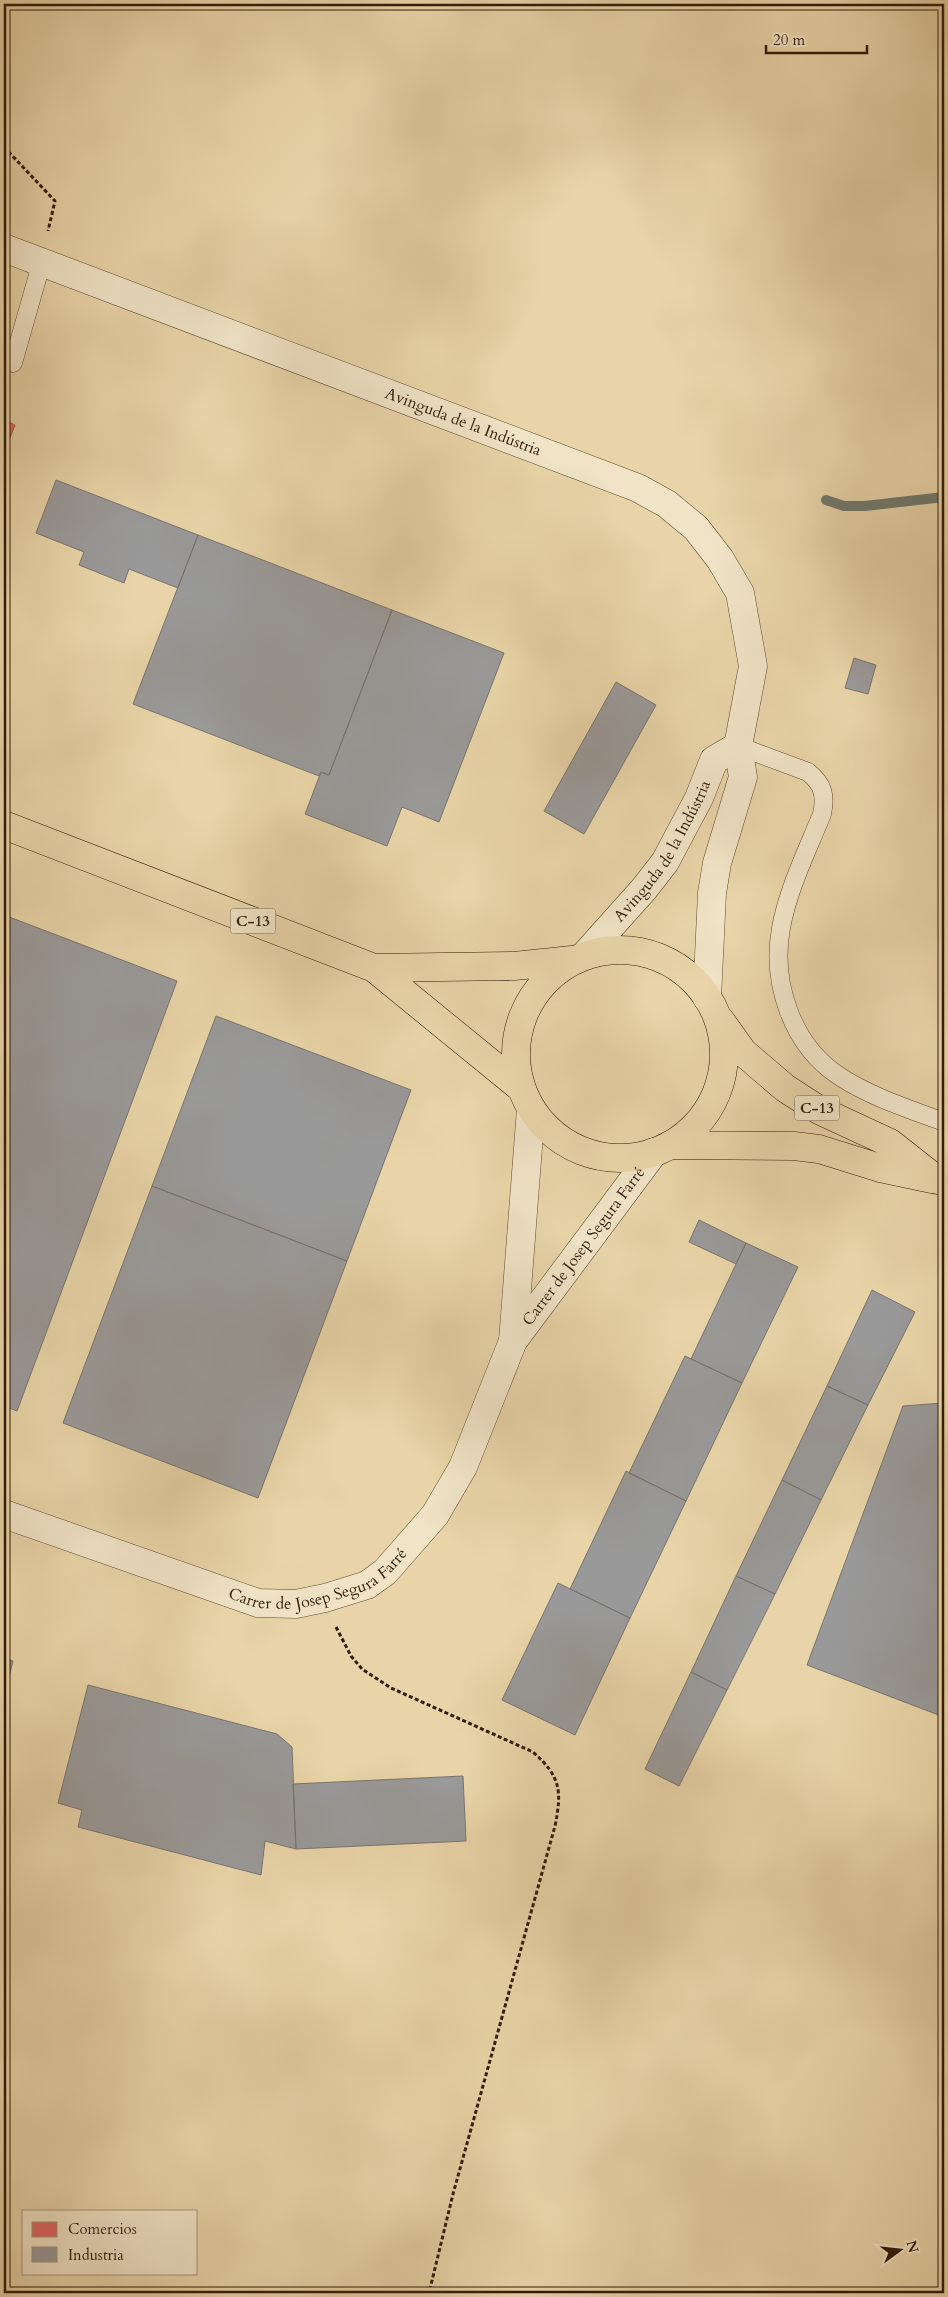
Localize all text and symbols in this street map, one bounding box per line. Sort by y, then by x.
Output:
scale bar [766,22,867,54]
text: 20 m [773,30,805,50]
street label: Avinguda de la Indústria [382,382,545,461]
street label: Avinguda de la Indústria [609,777,716,927]
road number: C-13 [230,908,276,934]
road number: C-13 [794,1096,840,1120]
street label: Carrer de Josep Segura Farré [517,1162,650,1330]
street label: Carrer de Josep Segura Farré [225,1543,412,1615]
legend [22,2210,198,2274]
text: Comercios [68,2219,137,2239]
north arrow [876,2224,926,2274]
text: N [901,2238,923,2255]
text: Industria [68,2245,124,2265]

